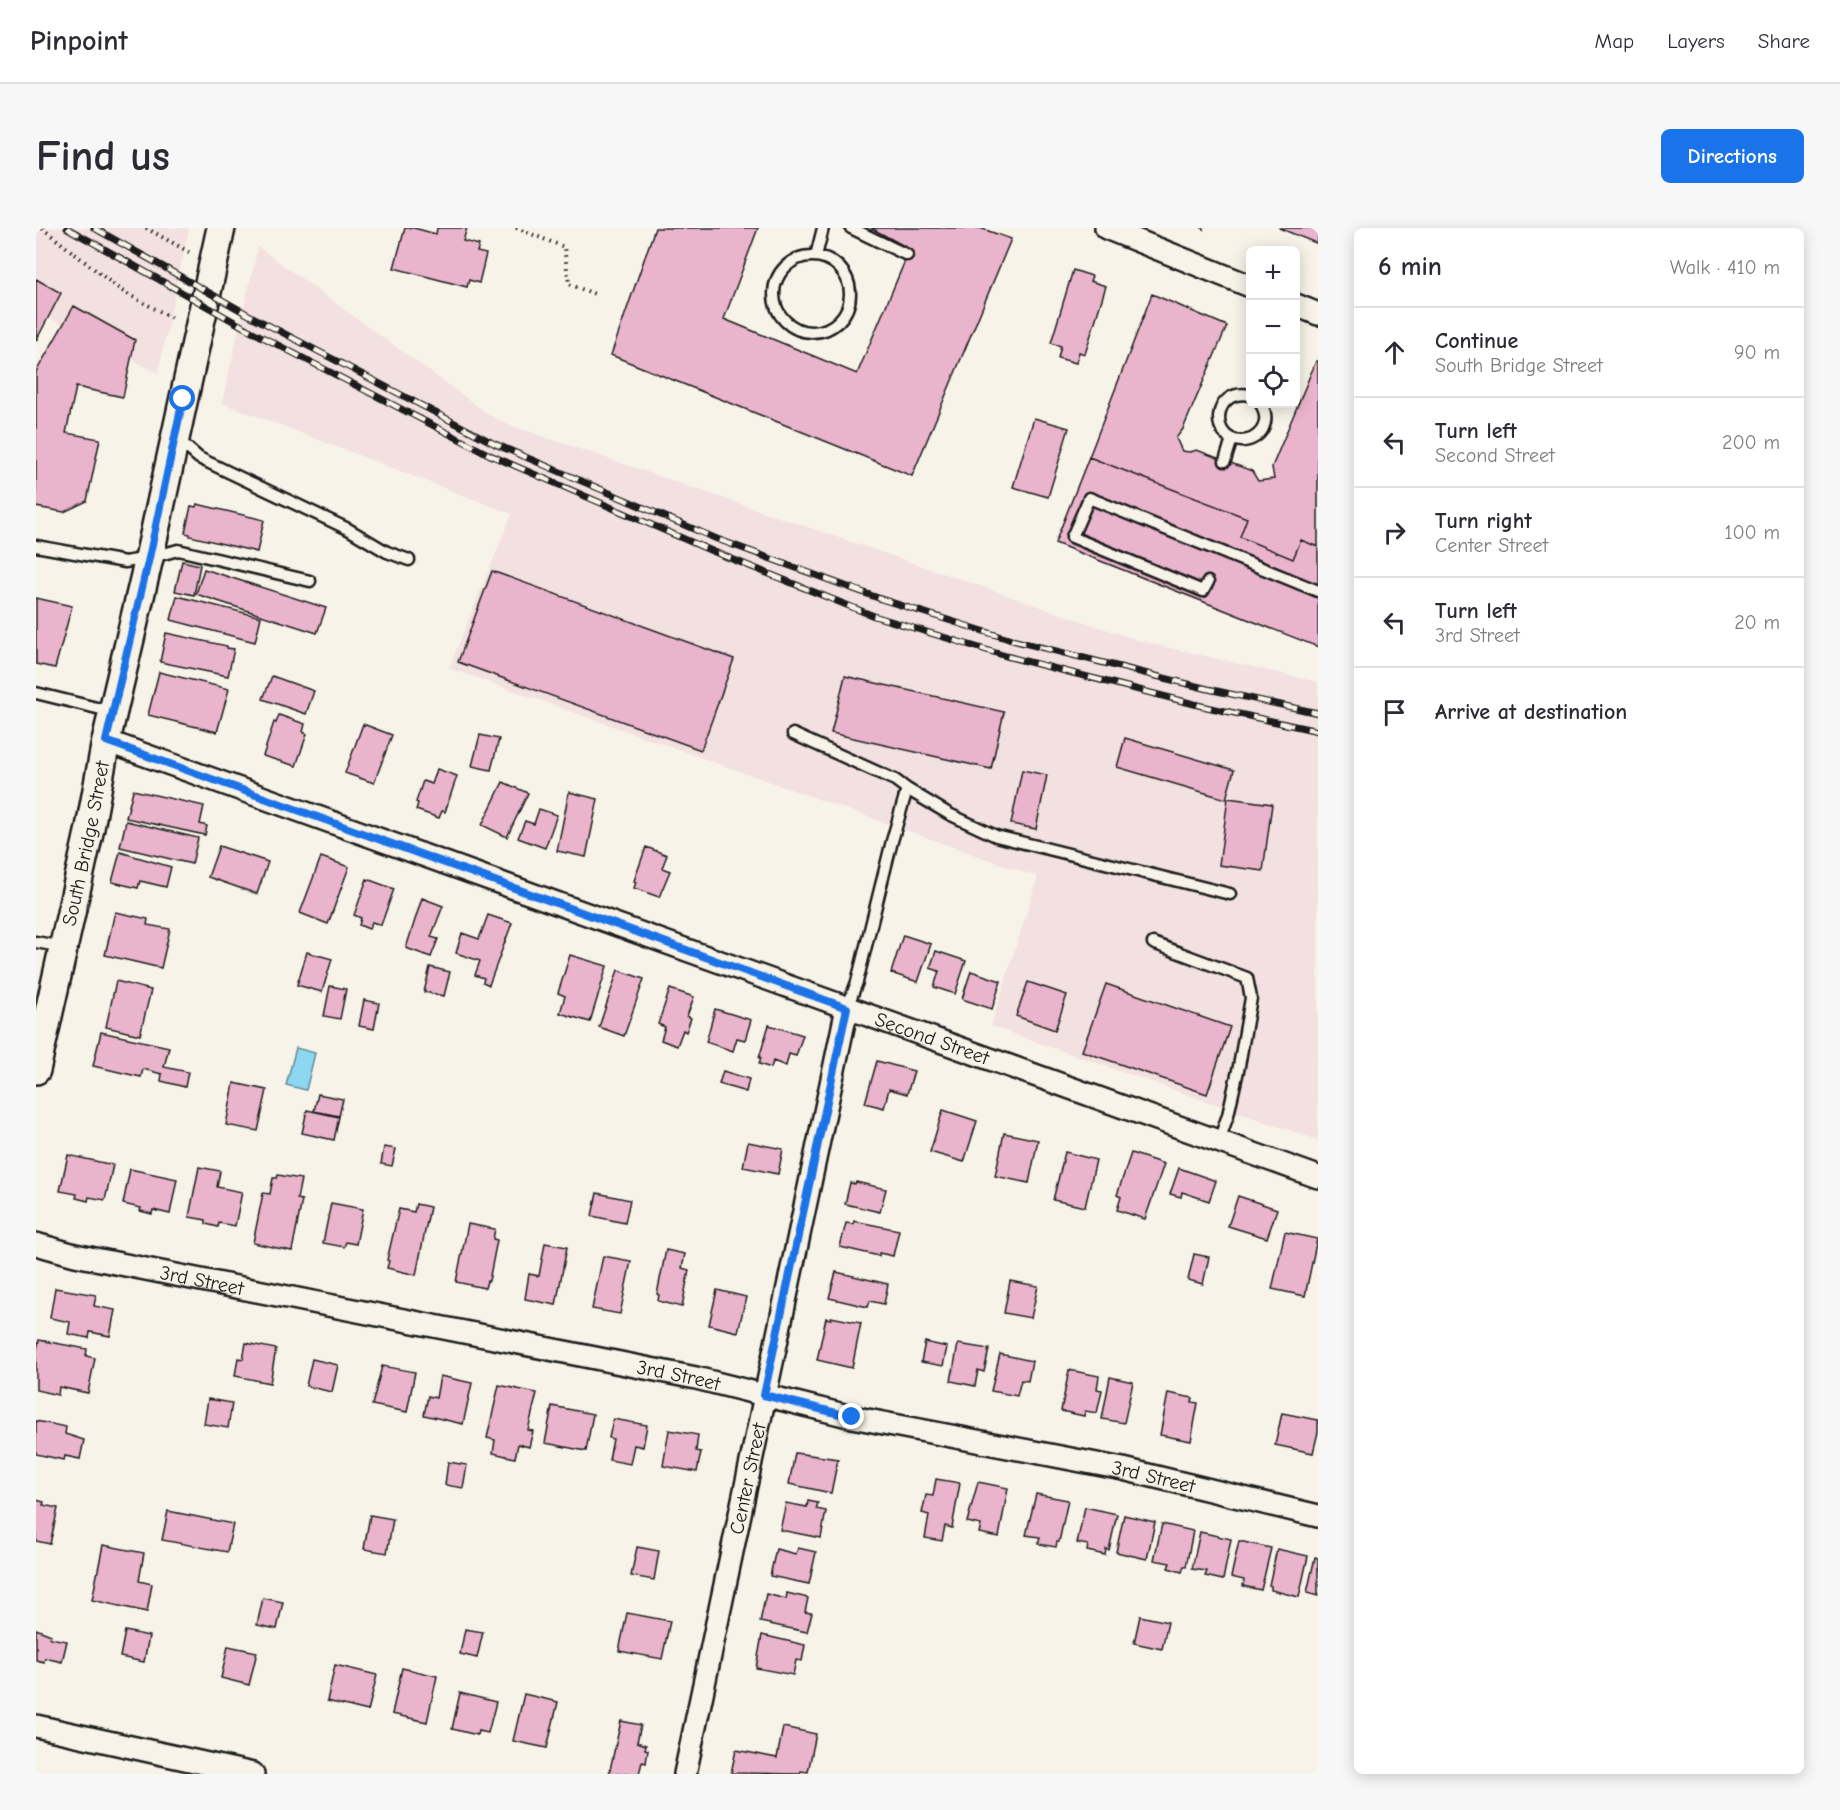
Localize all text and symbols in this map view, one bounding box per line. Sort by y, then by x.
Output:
text: Pinpoint [30,25,128,57]
text: Map [1595,29,1634,53]
text: Layers [1667,29,1725,53]
text: Share [1758,29,1810,53]
button: Directions [1661,129,1804,183]
text: Find us [36,132,170,181]
map controls [1246,246,1300,408]
button: + [1246,246,1300,300]
text: 6 min [1378,252,1442,282]
text: Walk · 410 m [1670,256,1780,279]
button: − [1246,300,1300,354]
text: Continue [1435,328,1518,354]
icon: ahead [1378,336,1411,369]
text: 90 m [1734,341,1780,364]
button: locate [1246,354,1300,408]
text: South Bridge Street [1435,354,1603,377]
route start [169,385,195,411]
text: Turn left [1435,418,1517,444]
icon: left [1378,426,1411,459]
text: 200 m [1722,431,1780,454]
text: Second Street [1435,444,1555,467]
text: Turn right [1435,508,1532,534]
icon: right [1378,516,1411,549]
text: 100 m [1725,521,1780,544]
text: Center Street [1435,534,1548,557]
text: Turn left [1435,598,1517,624]
icon: left [1378,606,1411,639]
text: 20 m [1734,611,1780,634]
text: 3rd Street [1435,624,1520,647]
icon: arrive [1378,696,1411,729]
text: Arrive at destination [1435,699,1627,725]
street label: South Bridge Street [57,758,114,928]
street label: Second Street [872,1008,993,1070]
street label: 3rd Street [158,1261,247,1300]
street label: 3rd Street [635,1356,724,1396]
route end [838,1403,864,1429]
street label: Center Street [725,1420,771,1536]
street label: 3rd Street [1110,1456,1199,1498]

